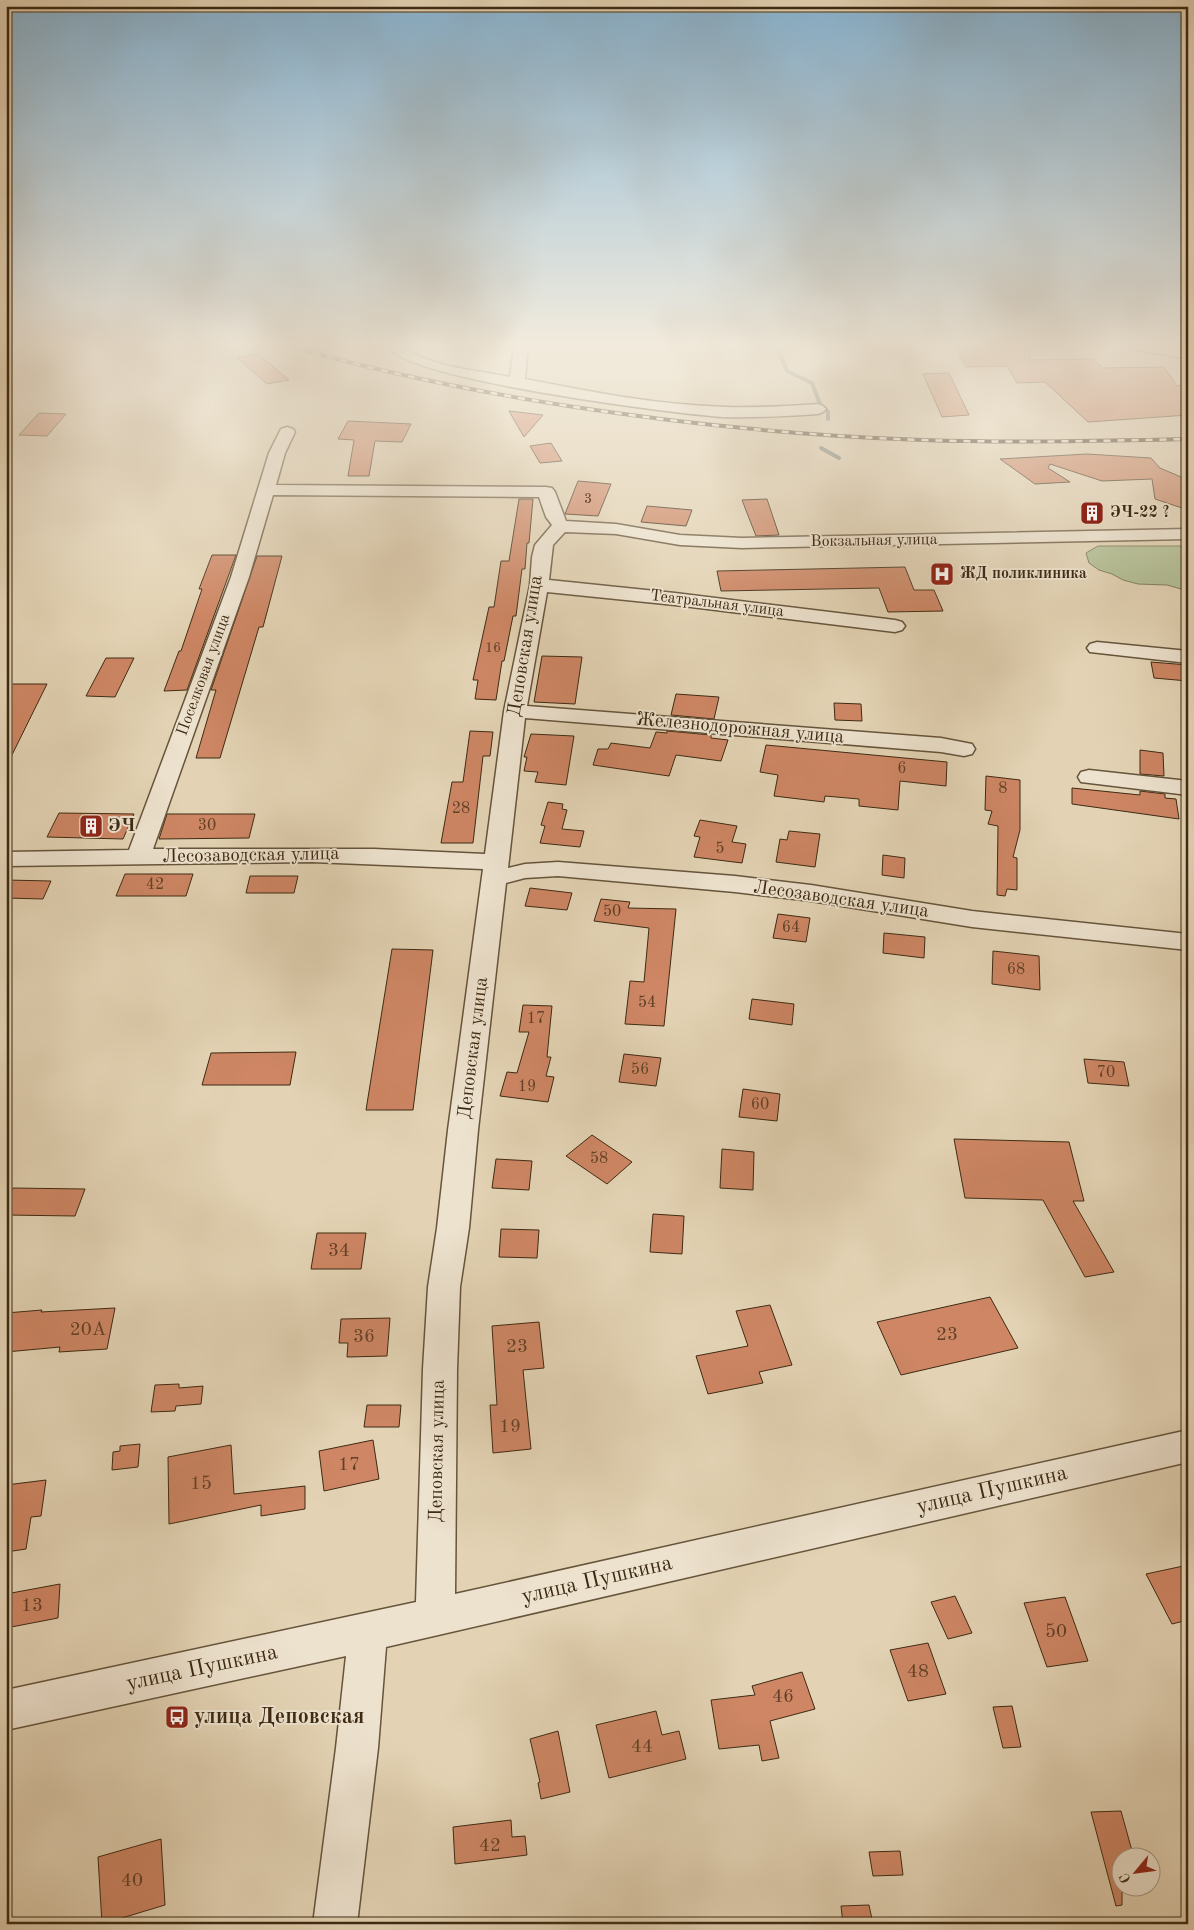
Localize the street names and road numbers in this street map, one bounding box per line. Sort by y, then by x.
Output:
street label: Вокзальная улица [810,532,938,550]
street label: Деповская улица [505,573,547,718]
street label: Театральная улица [649,588,785,620]
street label: Поселковая улица [175,612,233,738]
street label: Железнодорожная улица [635,710,846,748]
street label: Лесозаводская улица [162,845,340,867]
street label: Лесозаводская улица [752,878,931,922]
street label: Деповская улица [456,975,492,1120]
street label: Деповская улица [427,1379,449,1523]
street label: улица Пушкина [914,1462,1070,1518]
street label: улица Пушкина [519,1552,675,1608]
street label: улица Пушкина [124,1641,280,1695]

